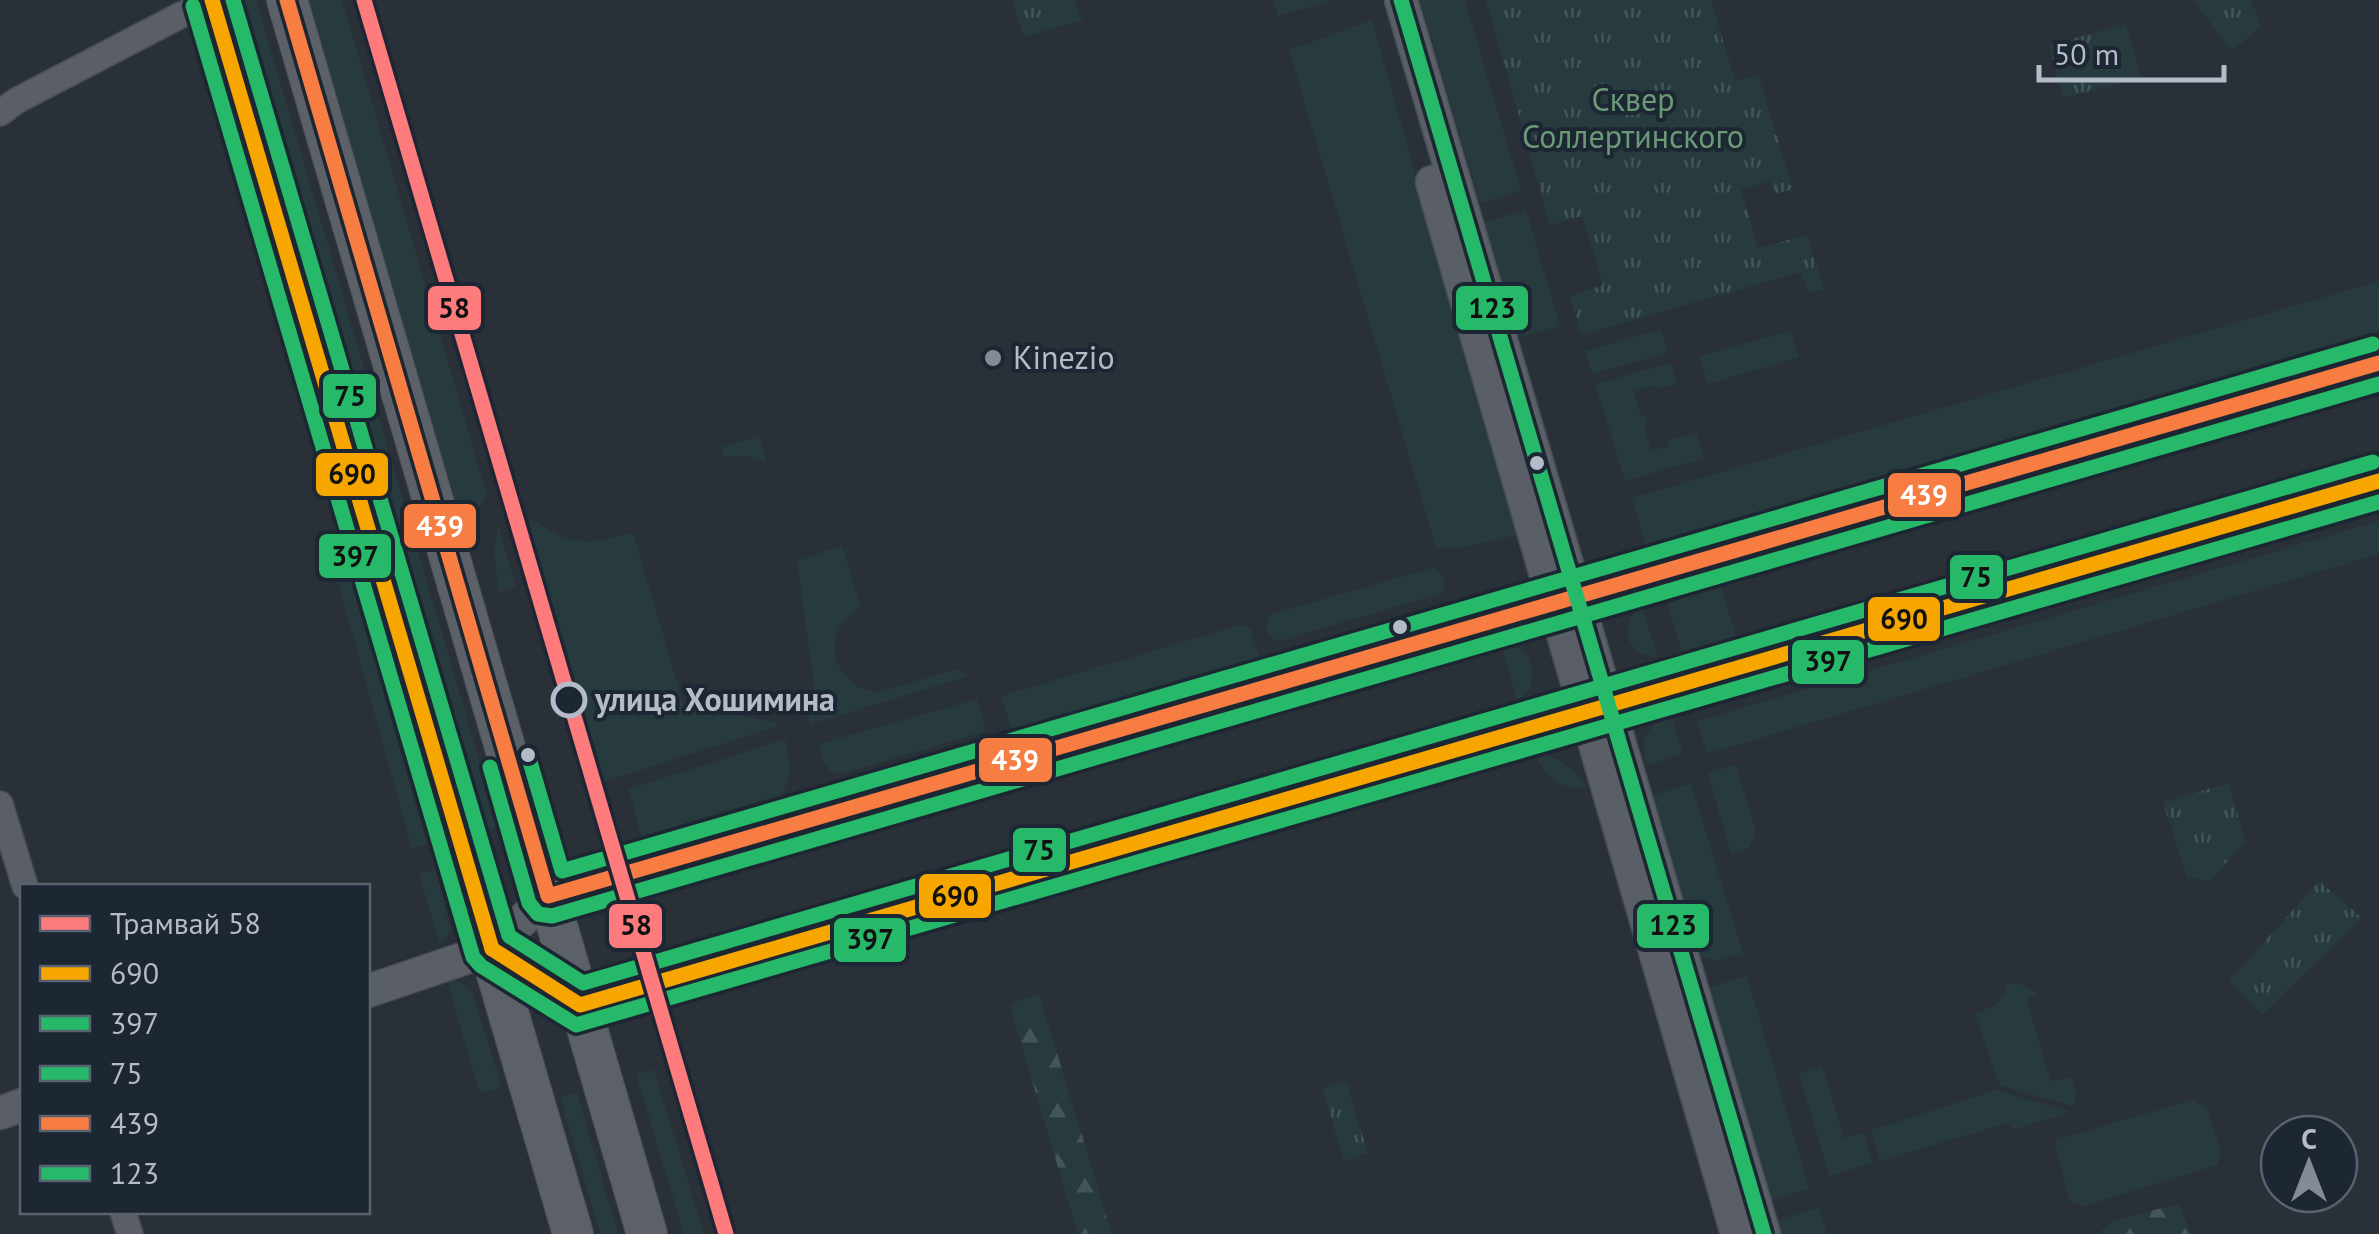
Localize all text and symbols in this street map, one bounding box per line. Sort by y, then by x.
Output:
scale bar [2039,20,2224,82]
text: 50 m [2054,34,2119,73]
park label: Сквер Соллертинского [1522,78,1744,157]
line badge: 58 [426,284,483,332]
line badge: 123 [1454,284,1530,332]
text: 58 [438,289,470,326]
text: 123 [1468,289,1516,326]
place label: Kinezio [1013,336,1115,378]
marker: Kinezio [982,347,1004,369]
line badge: 75 [321,372,378,420]
text: 75 [334,377,366,414]
line badge: 690 [314,451,390,498]
unlabelled marker [1527,453,1547,473]
text: 690 [328,455,376,492]
line badge: 439 [1886,471,1963,519]
text: 439 [1900,476,1948,513]
line badge: 439 [402,502,478,550]
text: 439 [416,507,464,544]
line badge: 397 [317,532,393,580]
text: 397 [331,537,379,574]
line badge: 75 [1948,553,2005,601]
text: 75 [1960,558,1992,595]
line badge: 690 [1866,595,1942,643]
text: 690 [1880,600,1928,637]
unlabelled marker [1390,617,1410,637]
line badge: 397 [1790,638,1866,686]
text: 397 [1804,642,1852,679]
place label: улица Хошимина [594,678,835,720]
marker: улица Хошимина [552,683,586,717]
line badge: 439 [977,736,1054,784]
text: 439 [991,741,1039,778]
unlabelled marker [518,745,538,765]
line badge: 75 [1011,826,1068,874]
text: 75 [1023,831,1055,868]
line badge: 690 [917,872,993,920]
text: 690 [931,877,979,914]
legend [20,884,370,1214]
line badge: 58 [607,902,664,950]
line badge: 123 [1635,902,1711,950]
text: Трамвай 58 [110,903,261,942]
text: 58 [620,906,652,943]
text: 123 [1649,906,1697,943]
line badge: 397 [832,916,908,964]
text: 397 [846,920,894,957]
text: 690 [110,953,159,992]
text: 397 [110,1003,159,1042]
text: 75 [110,1053,143,1092]
text: 439 [110,1103,159,1142]
north arrow [2259,1114,2359,1214]
text: С [2301,1120,2317,1157]
text: 123 [110,1153,159,1192]

